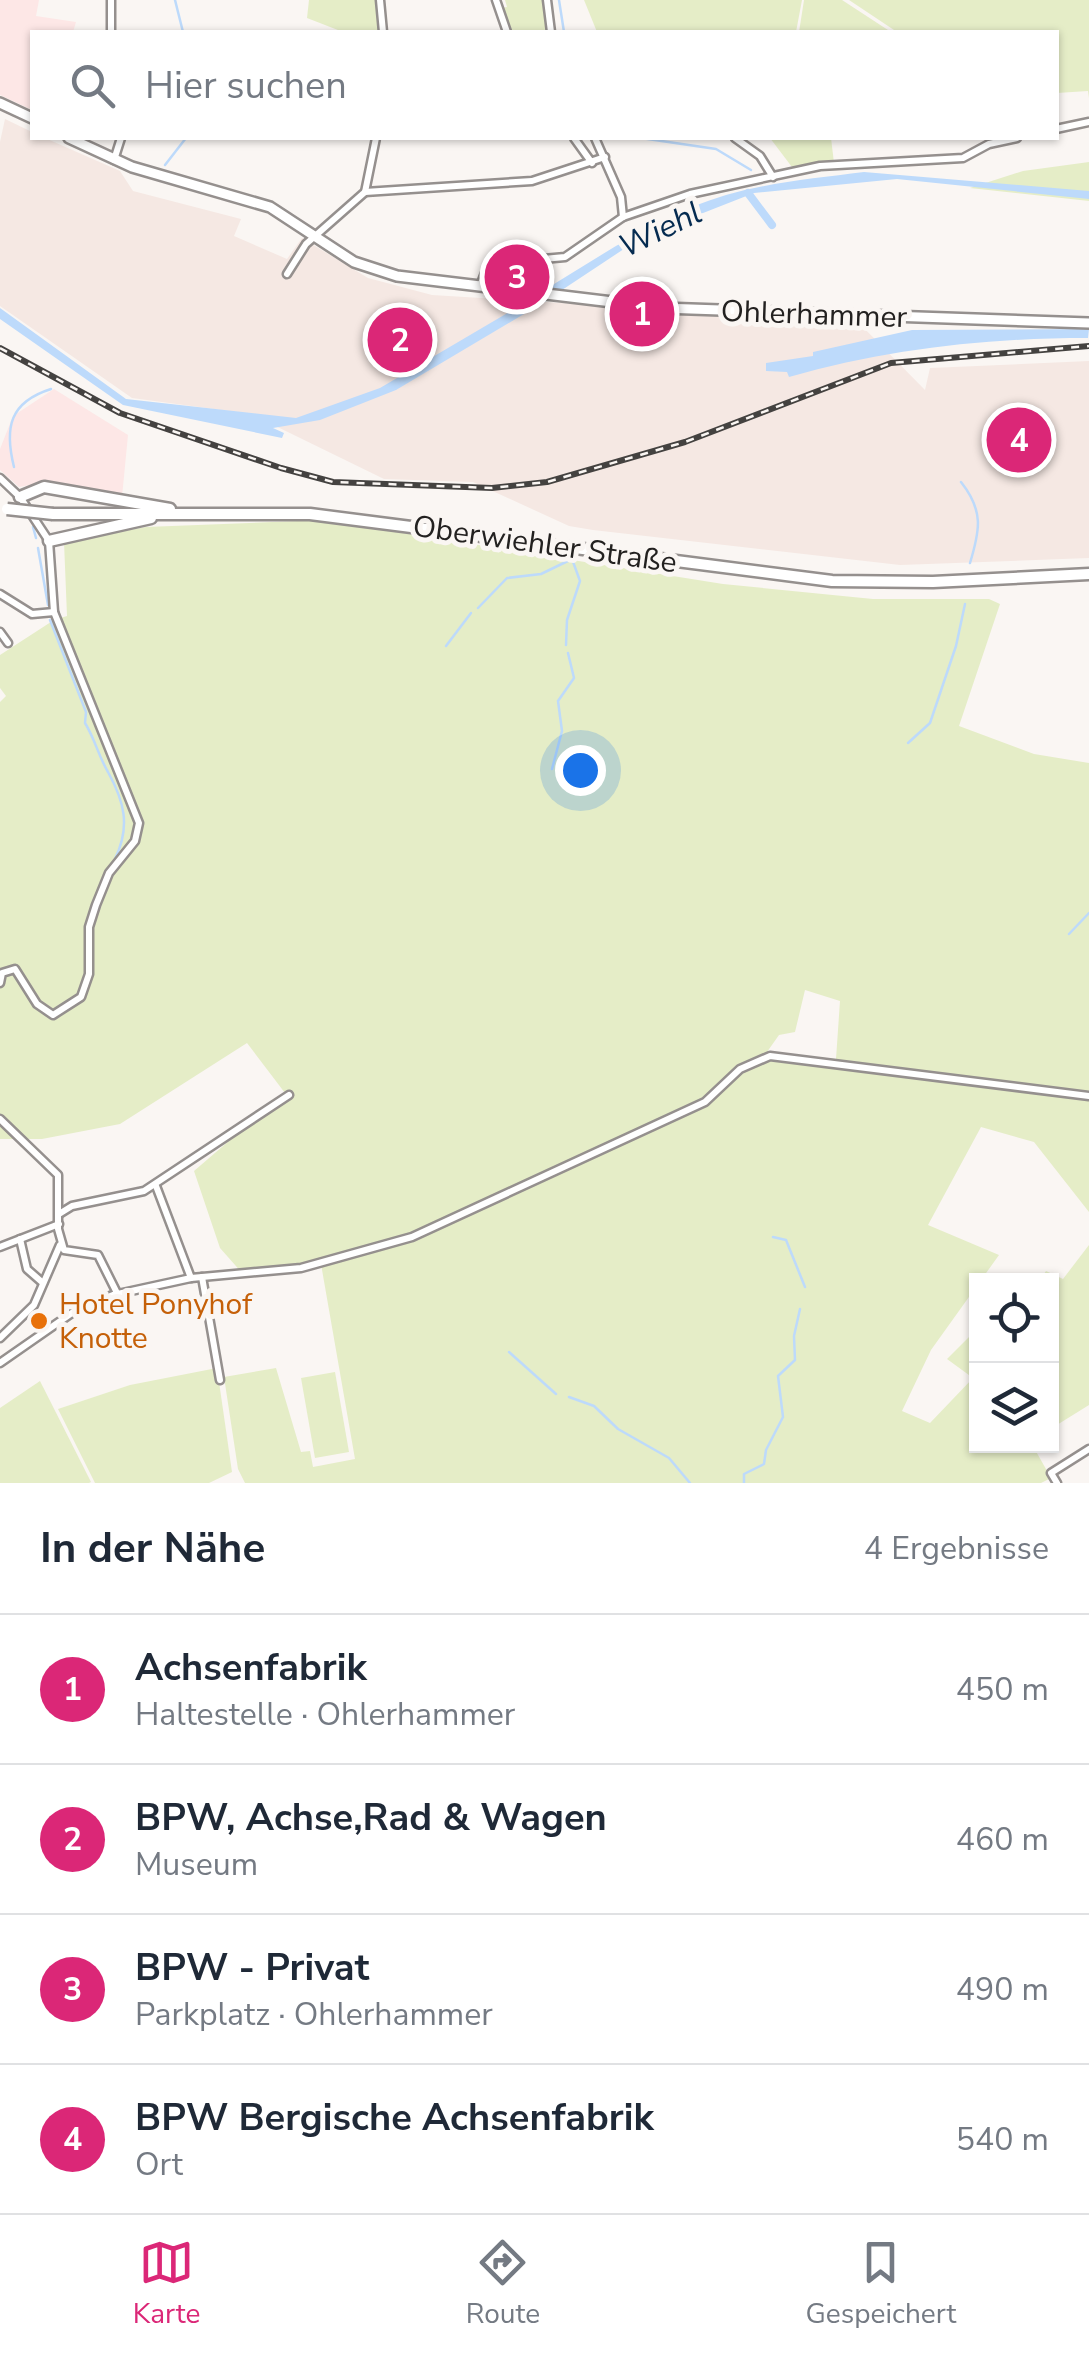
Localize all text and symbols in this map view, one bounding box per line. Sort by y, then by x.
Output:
search box [30,30,1059,140]
icon: search [65,58,120,113]
text: Hier suchen [145,60,347,111]
water label: Wiehl [612,191,709,268]
pin: 3 [484,240,550,314]
pin: 1 [610,276,674,352]
street label: Ohlerhammer [720,291,908,338]
pin: 2 [368,302,432,378]
pin: 4 [986,402,1052,478]
street label: Oberwiehler Straße [410,506,680,583]
your location [555,745,606,796]
map controls [969,1273,1059,1453]
button: locate [969,1273,1059,1363]
place label: Hotel Ponyhof Knotte [59,1284,253,1359]
marker: Hotel Ponyhof Knotte [28,1310,50,1332]
button: layers [969,1363,1059,1453]
text: In der Nähe [40,1520,265,1577]
text: 4 Ergebnisse [864,1527,1049,1570]
text: Achsenfabrik [135,1642,367,1693]
text: 1 [63,1668,82,1711]
text: 450 m [956,1668,1049,1711]
text: Haltestelle · Ohlerhammer [135,1693,515,1736]
text: BPW, Achse,Rad & Wagen [135,1792,607,1843]
text: 2 [63,1818,82,1861]
text: 460 m [956,1818,1049,1861]
text: Museum [135,1843,258,1886]
text: BPW - Privat [135,1942,369,1993]
text: 3 [63,1968,82,2011]
text: 490 m [956,1968,1049,2011]
text: Parkplatz · Ohlerhammer [135,1993,493,2036]
text: BPW Bergische Achsenfabrik [135,2092,654,2143]
text: 4 [63,2118,82,2161]
text: 540 m [956,2118,1049,2161]
text: Ort [135,2143,183,2186]
tab: Karte [133,2235,200,2333]
tab: Route [466,2235,540,2333]
tab: Gespeichert [806,2235,956,2333]

